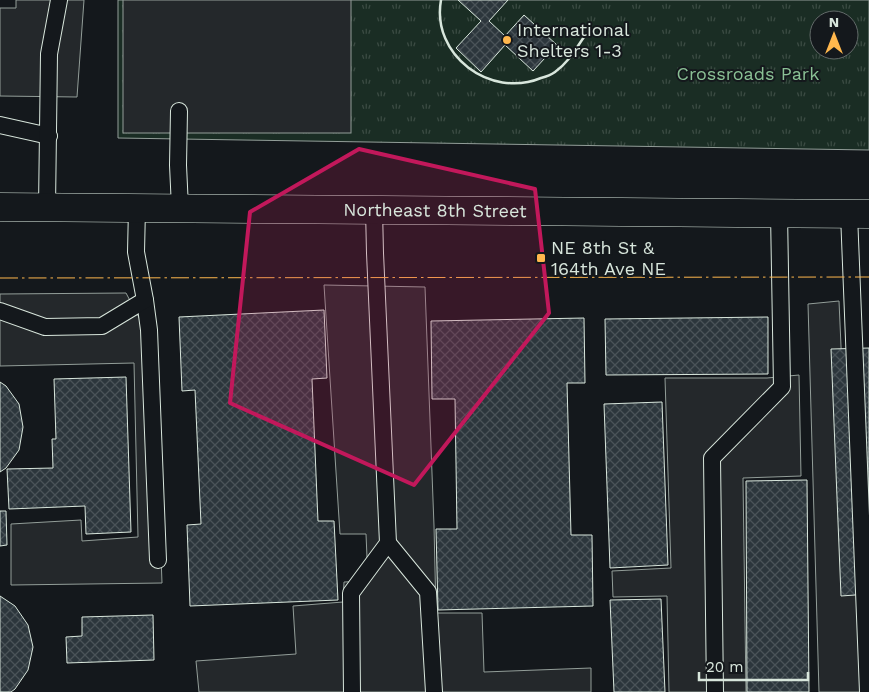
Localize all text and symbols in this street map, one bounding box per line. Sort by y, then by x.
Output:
north arrow [809,10,859,60]
text: N [829,14,839,30]
place label: International Shelters 1-3 [517,19,630,61]
marker: International Shelters 1-3 [501,34,513,46]
park label: Crossroads Park [677,63,819,84]
street label: Northeast 8th Street [343,199,527,221]
place label: NE 8th St & 164th Ave NE [551,237,666,279]
marker: NE 8th St & 164th Ave NE [535,252,547,264]
scale bar [699,650,808,682]
text: 20 m [706,658,744,676]

